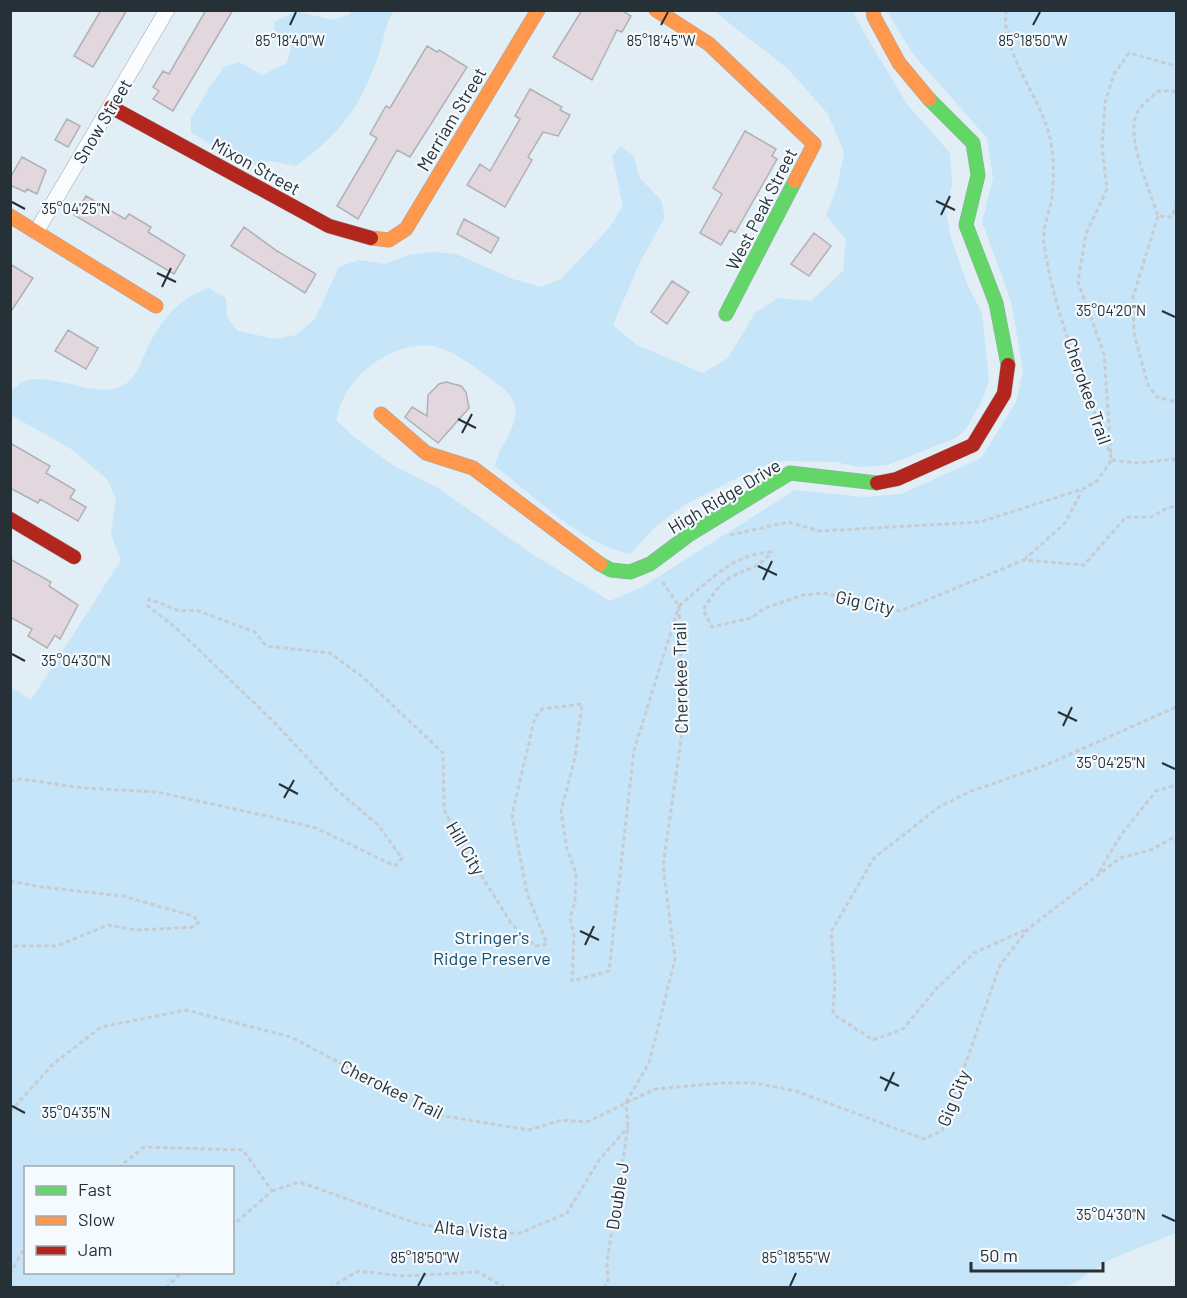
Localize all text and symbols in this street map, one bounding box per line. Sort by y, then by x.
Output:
text: 85°18'40"W [255,31,325,49]
text: 85°18'45"W [626,31,696,49]
text: 85°18'50"W [998,31,1068,49]
street label: Merriam Street [411,63,491,175]
street label: Snow Street [68,75,136,167]
street label: Mixon Street [208,133,304,199]
street label: West Peak Street [721,144,801,274]
text: 35°04'25"N [41,199,111,217]
text: 35°04'20"N [1076,301,1146,319]
street label: Cherokee Trail [1059,335,1117,447]
street label: High Ridge Drive [664,454,784,538]
street label: Gig City [834,585,896,619]
street label: Cherokee Trail [668,622,692,734]
text: 35°04'30"N [41,651,111,669]
text: 35°04'25"N [1076,753,1146,771]
street label: Hill City [442,817,490,879]
park label: Stringer's Ridge Preserve [433,926,551,969]
street label: Cherokee Trail [337,1055,447,1123]
street label: Gig City [932,1066,974,1130]
text: 35°04'35"N [41,1103,111,1121]
street label: Double J [601,1161,633,1231]
legend [24,1166,234,1274]
text: Fast [78,1178,112,1200]
text: 35°04'30"N [1076,1205,1146,1223]
text: Slow [78,1208,115,1230]
street label: Alta Vista [433,1215,509,1243]
scale bar [971,1235,1103,1273]
text: Jam [78,1238,112,1260]
text: 50 m [980,1244,1018,1266]
text: 85°18'50"W [390,1248,460,1266]
text: 85°18'55"W [762,1248,830,1266]

